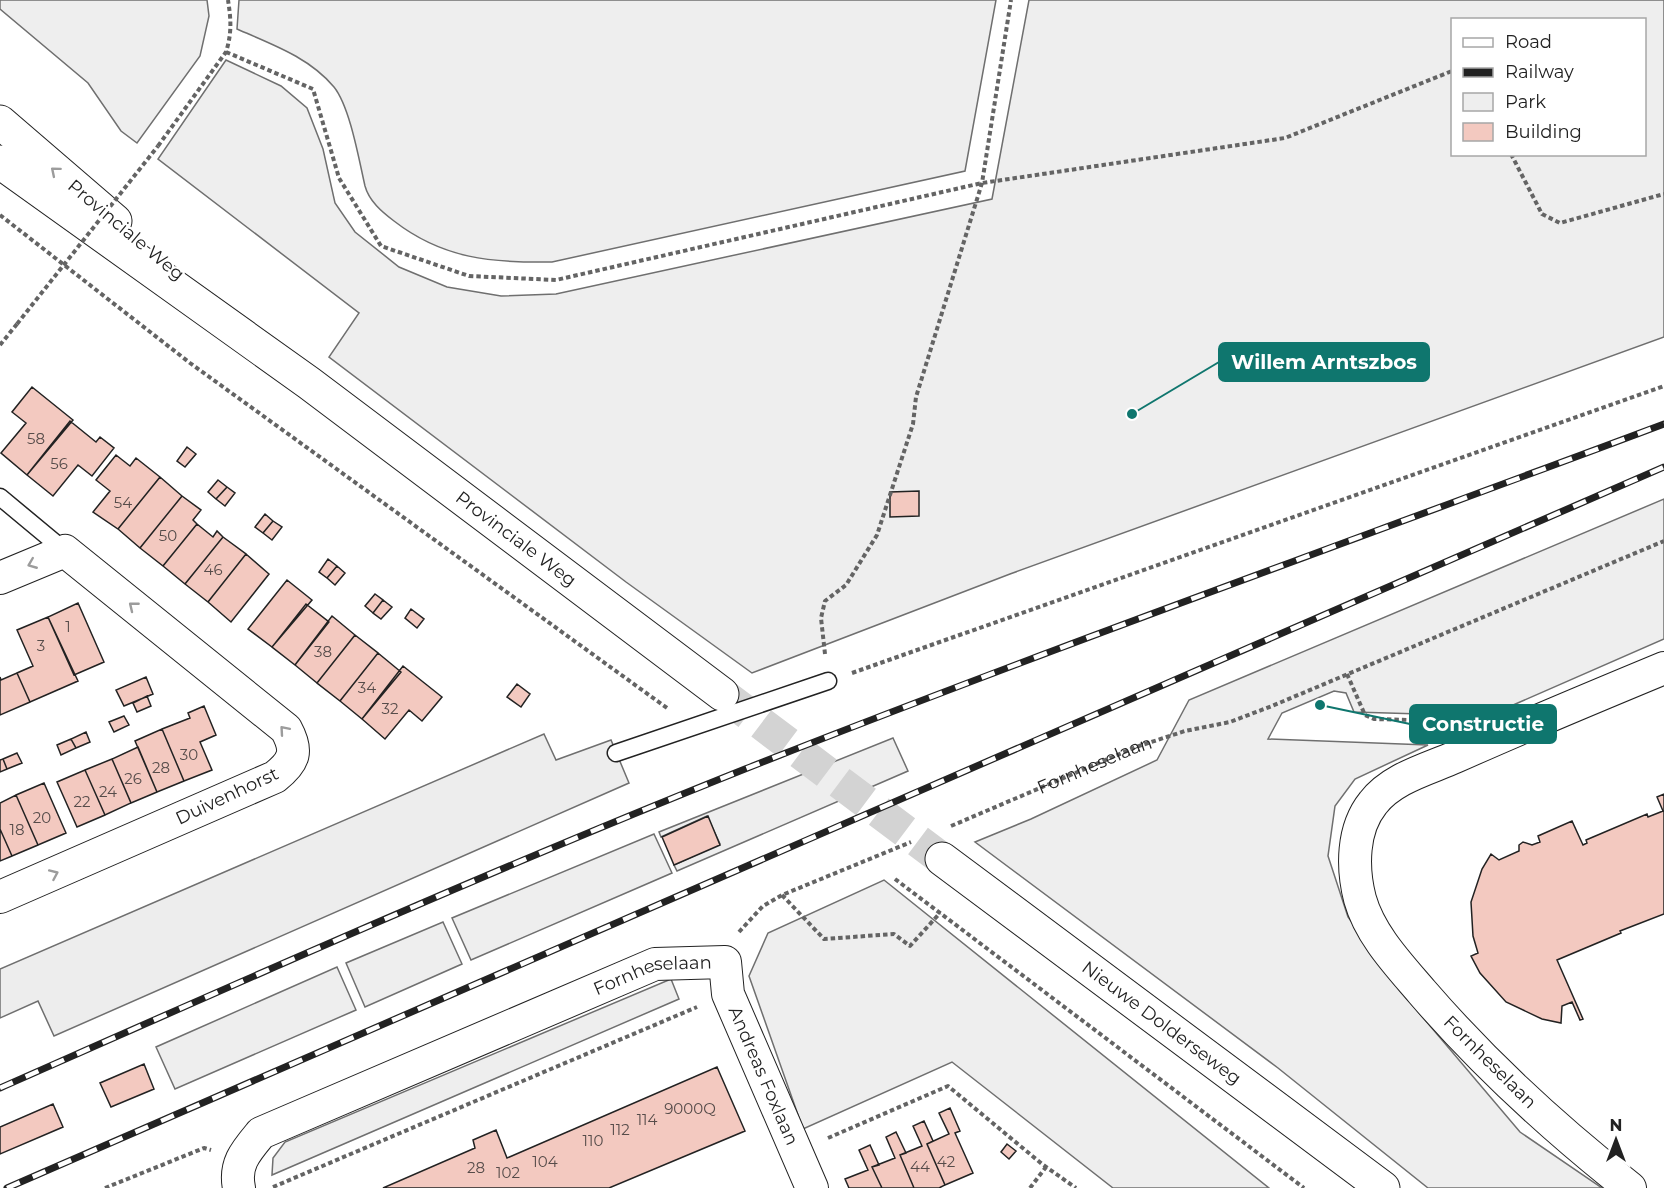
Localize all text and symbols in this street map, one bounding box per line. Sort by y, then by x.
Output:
legend [1451,18,1646,156]
text: Road [1505,31,1552,53]
text: Railway [1505,61,1574,83]
text: Park [1505,91,1546,113]
text: Building [1505,121,1582,143]
one-way arrow [51,167,62,178]
street label: Provinciale Weg [63,175,189,285]
callout: Willem Arntszbos [1219,343,1429,381]
text: Willem Arntszbos [1231,350,1417,374]
house number: 58 [27,429,45,448]
house number: 56 [50,454,68,473]
street label: Provinciale Weg [451,486,581,591]
house number: 54 [114,493,132,512]
house number: 50 [159,526,177,545]
one-way arrow [28,557,39,569]
house number: 46 [203,560,223,579]
one-way arrow [129,603,140,614]
house number: 1 [65,617,71,636]
house number: 3 [37,636,45,655]
house number: 38 [314,642,332,661]
house number: 34 [358,678,376,697]
house number: 32 [382,699,398,718]
callout: Constructie [1410,705,1556,743]
text: Constructie [1422,712,1544,736]
one-way arrow [280,726,291,736]
street label: Fornheselaan [1034,732,1155,799]
house number: 30 [180,745,198,764]
house number: 28 [152,758,170,777]
street label: Duivenhorst [172,763,282,829]
house number: 26 [124,769,142,788]
house number: 24 [99,782,117,801]
house number: 22 [73,792,91,811]
house number: 20 [33,808,51,827]
house number: 18 [10,820,25,839]
one-way arrow [47,869,58,881]
street label: Fornheselaan [590,951,712,1000]
street label: Nieuwe Dolderseweg [1078,956,1246,1089]
street label: Andreas Foxlaan [724,1003,803,1149]
street label: Fornheselaan [1439,1011,1541,1113]
house number: 9000Q [664,1099,716,1118]
house number: 114 [637,1110,657,1129]
north arrow [1586,1110,1646,1170]
text: N [1610,1116,1622,1135]
house number: 112 [610,1120,630,1139]
house number: 110 [583,1131,603,1150]
house number: 104 [532,1152,558,1171]
house number: 42 [937,1152,955,1171]
house number: 44 [910,1157,930,1176]
house number: 28 [467,1158,485,1177]
house number: 102 [496,1163,520,1182]

